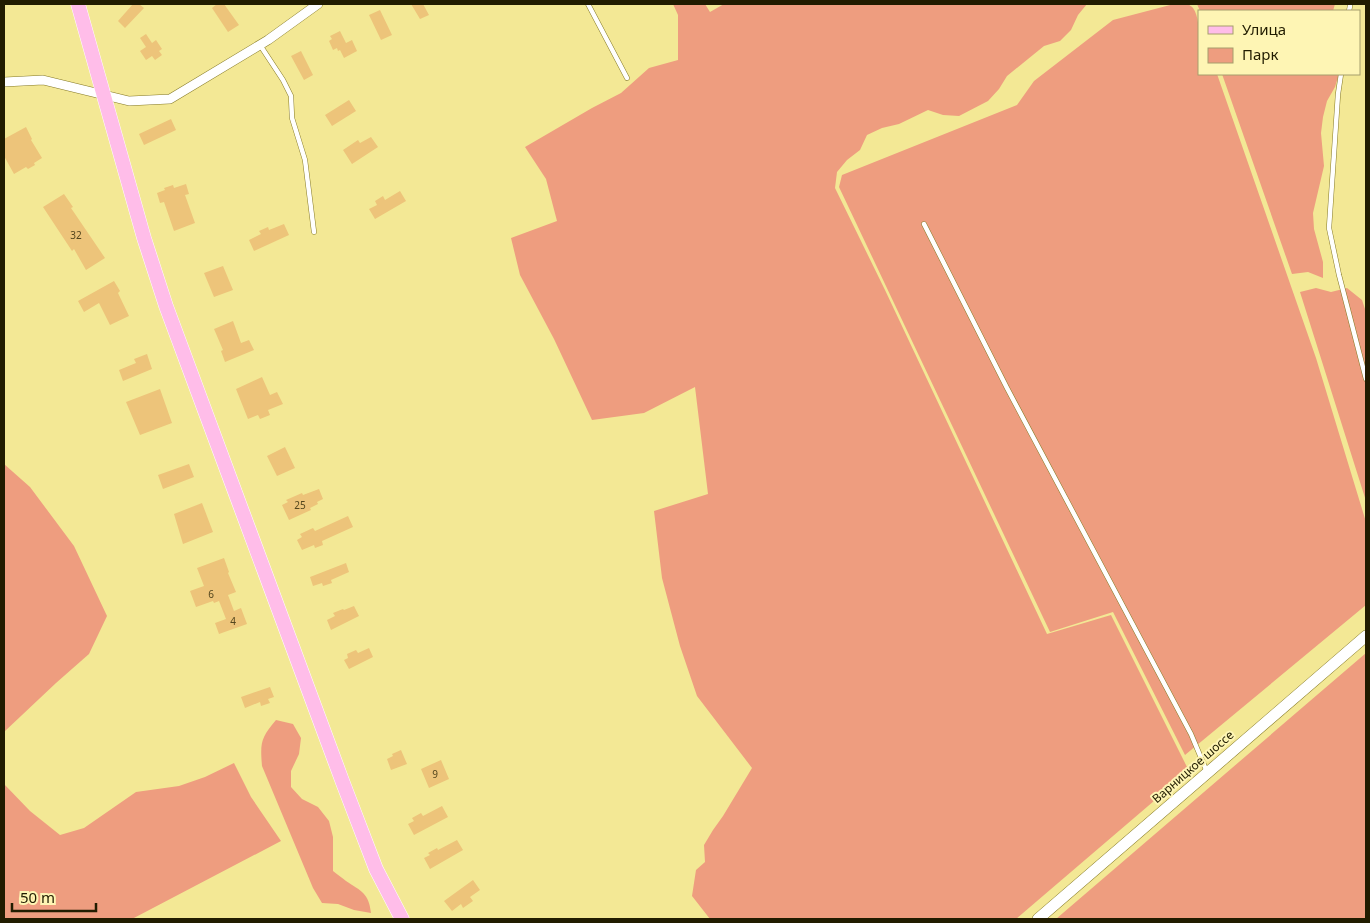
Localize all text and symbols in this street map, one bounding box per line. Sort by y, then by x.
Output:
legend [1198,10,1360,75]
text: Улица [1242,19,1286,39]
text: Парк [1242,44,1278,64]
house number: 32 [70,228,82,242]
house number: 25 [294,498,306,512]
house number: 6 [208,587,214,601]
house number: 4 [230,614,236,628]
street label: Варницкое шоссе [1148,726,1237,807]
house number: 9 [432,767,438,781]
scale bar [12,880,96,912]
text: 50 m [20,887,55,907]

